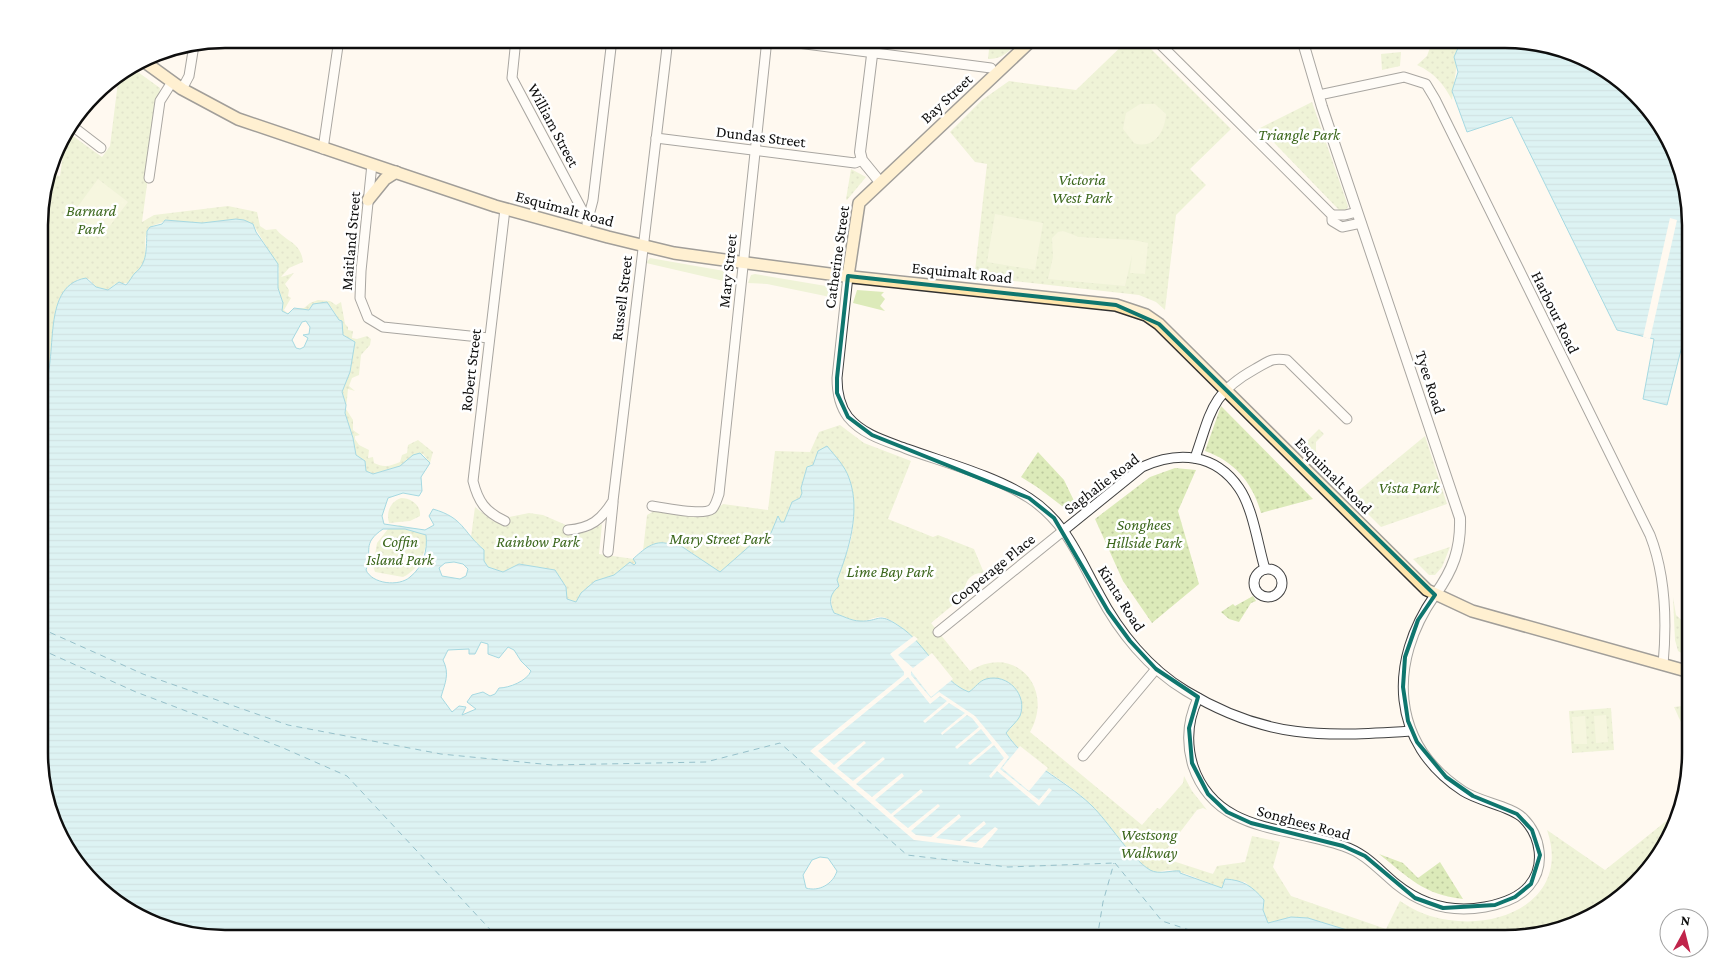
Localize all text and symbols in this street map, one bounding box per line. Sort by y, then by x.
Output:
street label: Bay Street [917,70,977,127]
street label: William Street [524,81,583,170]
street label: Dundas Street [715,123,808,151]
park label: Triangle Park [1258,126,1341,144]
park label: Victoria West Park [1052,171,1113,206]
street label: Esquimalt Road [514,187,616,231]
street label: Maitland Street [338,190,363,291]
park label: Barnard Park [66,202,117,237]
street label: Catherine Street [821,204,852,310]
street label: Mary Street [715,233,741,309]
street label: Russell Street [608,254,635,342]
street label: Esquimalt Road [911,259,1014,287]
street label: Harbour Road [1528,268,1583,357]
street label: Robert Street [457,327,484,412]
street label: Tyee Road [1411,348,1449,417]
street label: Esquimalt Road [1291,434,1376,518]
street label: Saghalie Road [1060,449,1143,518]
park label: Vista Park [1378,479,1441,496]
park label: Songhees Hillside Park [1106,516,1183,551]
park label: Mary Street Park [668,530,772,548]
street label: Cooperage Place [946,530,1039,610]
park label: Coffin Island Park [366,533,435,568]
park label: Rainbow Park [496,533,581,550]
street label: Kimta Road [1095,562,1149,635]
park label: Lime Bay Park [847,563,934,581]
street label: Songhees Road [1255,802,1353,844]
park label: Westsong Walkway [1121,826,1178,862]
north arrow [1659,908,1709,958]
text: N [1680,912,1692,929]

